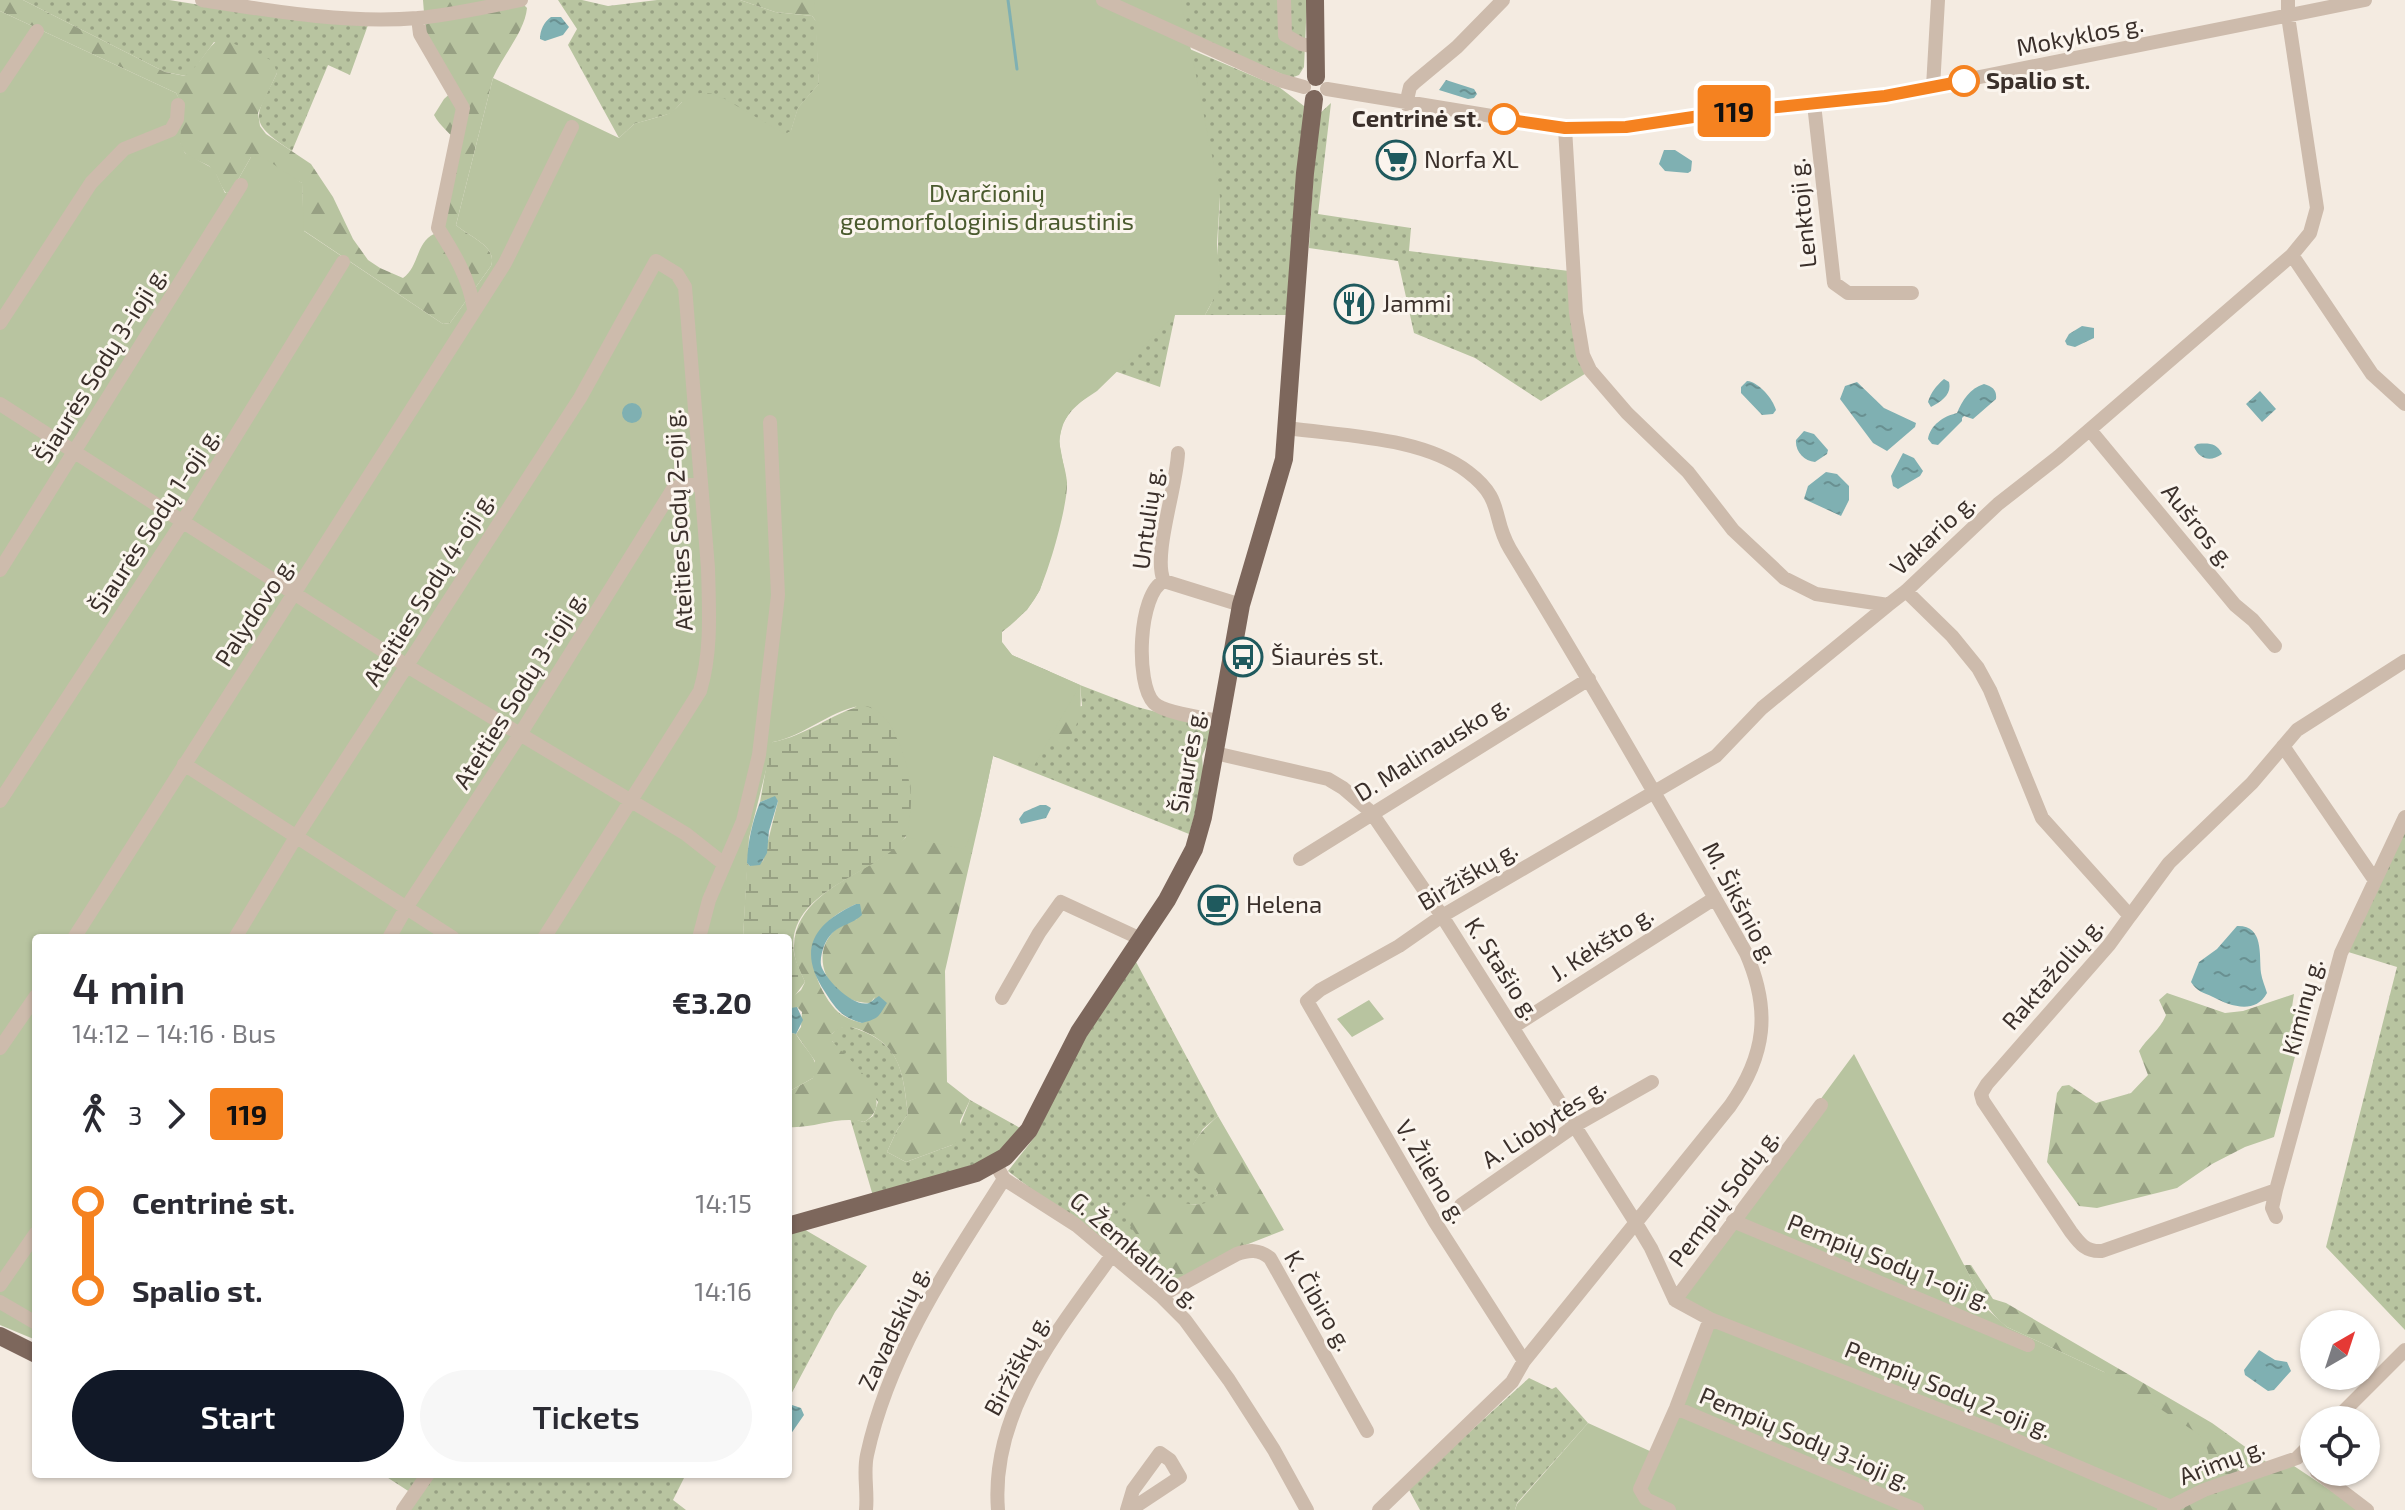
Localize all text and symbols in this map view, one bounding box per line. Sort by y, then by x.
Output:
street label: Mokyklos g. [2014,8,2146,61]
place label: Spalio st. [1986,65,2090,94]
marker: Spalio st. [1949,66,1979,96]
line badge: 119 [1688,85,1780,137]
text: 119 [1714,94,1754,128]
place label: Centrinė st. [1352,103,1482,132]
marker: Centrinė st. [1489,104,1519,134]
supermarket icon: Norfa XL [1375,139,1417,181]
place label: Norfa XL [1424,144,1519,173]
street label: Lenktoji g. [1781,157,1822,270]
park label: Dvarčionių geomorfologinis draustinis [840,178,1134,235]
street label: Šiaurės Sodų 3-ioji g. [28,261,172,468]
restaurant icon: Jammi [1333,283,1375,325]
place label: Jammi [1382,288,1451,317]
street label: Ateities Sodų 2-oji g. [657,408,698,632]
street label: Šiaurės Sodų 1-oji g. [83,422,225,619]
street label: Untulių g. [1125,464,1168,571]
street label: Aušros g. [2156,477,2242,573]
street label: Ateities Sodų 4-oji g. [356,486,499,691]
street label: Vakario g. [1883,487,1981,581]
street label: Palydovo g. [208,551,300,671]
street label: Ateities Sodų 3-ioji g. [446,585,591,794]
bus stop icon: Šiaurės st. [1222,636,1264,678]
place label: Šiaurės st. [1271,641,1384,670]
street label: D. Malinausko g. [1349,689,1514,807]
street label: Šiaurės g. [1163,707,1210,815]
street label: Biržiškų g. [1412,834,1522,916]
street label: M. Šikšnio g. [1697,837,1785,968]
cafe icon: Helena [1197,884,1239,926]
place label: Helena [1246,889,1322,918]
street label: J. Kėkšto g. [1544,899,1658,987]
street label: K. Stašio g. [1459,911,1547,1025]
street label: Raktažolių g. [1995,911,2109,1035]
street label: Kiminų g. [2275,955,2328,1058]
text: 4 min [72,960,186,1013]
text: €3.20 [672,984,752,1020]
text: 14:12 – 14:16 · Bus [72,1017,276,1048]
street label: A. Liobytės g. [1476,1072,1611,1174]
icon: walk [72,1092,116,1136]
icon: forward [154,1092,198,1136]
text: 119 [226,1097,267,1131]
text: 3 [128,1099,142,1130]
street label: V. Žilėno g. [1390,1114,1475,1228]
street label: Pempių Sodų g. [1661,1122,1784,1272]
text: Centrinė st. [132,1184,295,1220]
street label: G. Žemkalnio g. [1065,1185,1207,1315]
text: 14:15 [695,1187,752,1218]
street label: Pempių Sodų 1-oji g. [1784,1207,1996,1315]
street label: K. Čibiro g. [1279,1245,1360,1356]
street label: Zavadskių g. [851,1260,934,1394]
text: Spalio st. [132,1272,263,1308]
text: 14:16 [694,1275,752,1306]
street label: Biržiškų g. [977,1308,1055,1420]
north arrow [2300,1310,2380,1390]
map controls [2300,1310,2380,1486]
street label: Pempių Sodų 2-oji g. [1841,1334,2056,1443]
button: Start [72,1370,404,1462]
button: Tickets [420,1370,752,1462]
street label: Pempių Sodų 3-ioji g. [1696,1380,1916,1495]
button: locate [2300,1406,2380,1486]
street label: Arimų g. [2175,1431,2268,1490]

